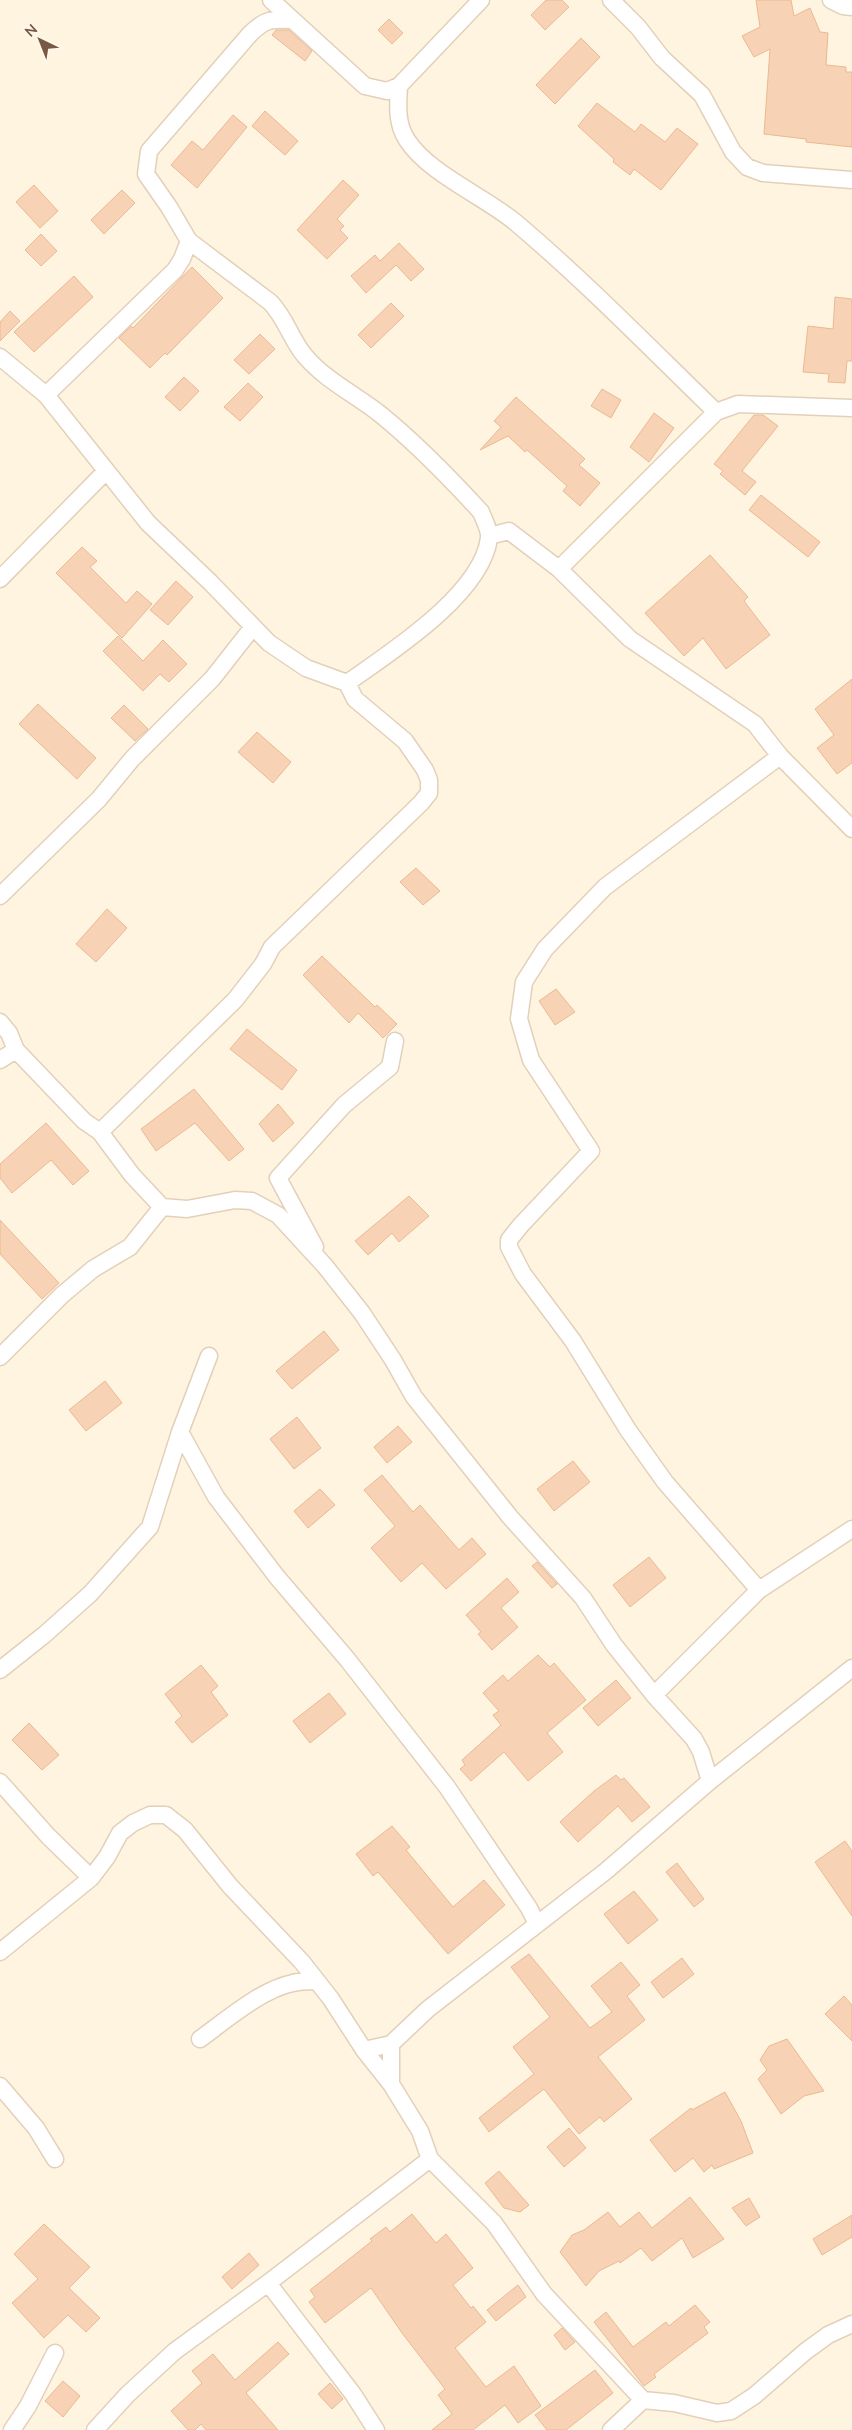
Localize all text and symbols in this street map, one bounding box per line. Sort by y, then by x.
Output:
north arrow [15,15,65,65]
text: N [21,20,41,40]

